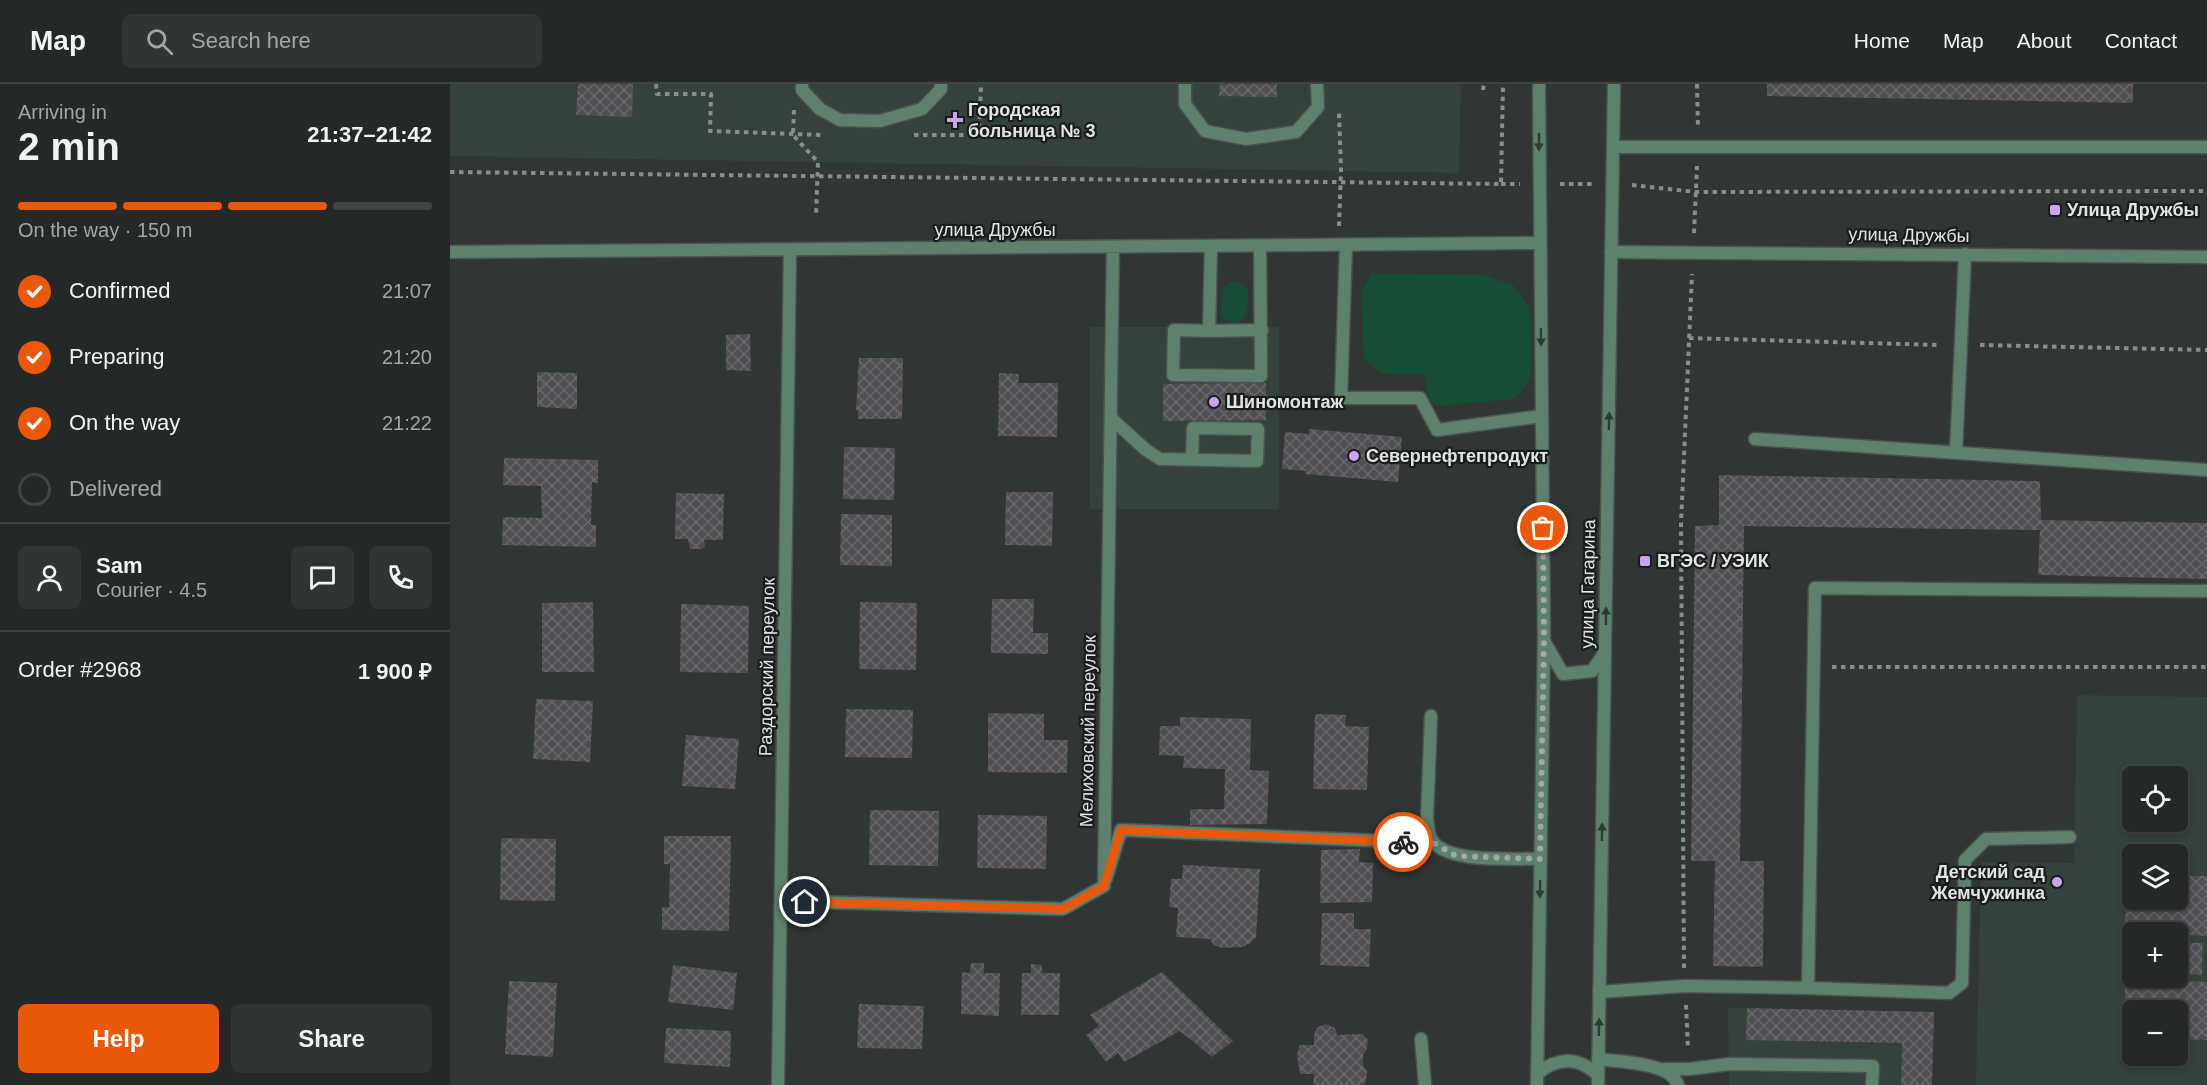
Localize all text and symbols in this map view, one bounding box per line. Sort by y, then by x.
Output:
search box [122,14,542,68]
text: Map [30,25,86,56]
icon: search [143,25,176,58]
text: Search here [191,28,311,53]
text: Home [1854,29,1910,52]
text: Map [1943,29,1984,52]
text: About [2017,29,2072,52]
text: Contact [2105,29,2177,52]
place label: Городская больница № 3 [968,100,1095,141]
text: Arriving in [18,101,107,123]
marker: Городская больница № 3 [946,111,964,129]
text: 21:37–21:42 [307,122,432,147]
text: 2 min [18,125,120,168]
one-way arrow [1534,133,1544,152]
place label: Улица Дружбы [2067,200,2199,220]
marker: Улица Дружбы [2048,203,2062,217]
text: On the way · 150 m [18,219,193,241]
street label: улица Дружбы [934,220,1056,240]
street label: улица Дружбы [1848,224,1970,246]
icon: check [18,275,51,308]
text: Confirmed [69,278,170,303]
text: 21:07 [382,280,432,302]
one-way arrow [1536,328,1545,347]
icon: check [18,341,51,374]
text: Preparing [69,344,164,369]
text: 21:20 [382,346,432,368]
place label: Шиномонтаж [1226,392,1344,412]
marker: Шиномонтаж [1207,395,1221,409]
icon: check [18,407,51,440]
text: On the way [69,410,180,435]
one-way arrow [1604,411,1613,430]
text: 21:22 [382,412,432,434]
place label: Севернефтепродукт [1366,446,1548,466]
marker: Севернефтепродукт [1347,449,1361,463]
text: Delivered [69,476,162,501]
pin [1517,502,1568,553]
icon: bag [1526,511,1559,544]
street label: улица Гагарина [1577,518,1599,649]
button: person [18,546,81,609]
button: chat [291,546,354,609]
button: phone [369,546,432,609]
place label: ВГЭС / УЭИК [1657,551,1770,571]
text: Sam [96,553,142,578]
marker: ВГЭС / УЭИК [1638,554,1652,568]
street label: Раздорский переулок [755,578,779,756]
text: Courier · 4.5 [96,579,207,601]
one-way arrow [1601,606,1610,625]
street label: Мелиховский переулок [1076,635,1100,827]
text: Order #2968 [18,657,142,682]
text: 1 900 ₽ [358,659,432,684]
map controls [2122,766,2188,1066]
button: locate [2122,766,2188,832]
courier [1373,812,1433,872]
one-way arrow [1597,822,1607,841]
icon: bike [1387,826,1420,859]
button: layers [2122,844,2188,910]
place label: Детский сад Жемчужинка [1930,862,2046,903]
marker: Детский сад Жемчужинка [2050,875,2064,889]
pin [779,876,830,927]
one-way arrow [1535,880,1544,899]
icon: home [788,885,821,918]
button: + [2122,922,2188,988]
button: − [2122,1000,2188,1066]
button: Help [18,1004,219,1073]
button: Share [231,1004,432,1073]
one-way arrow [1594,1017,1604,1036]

